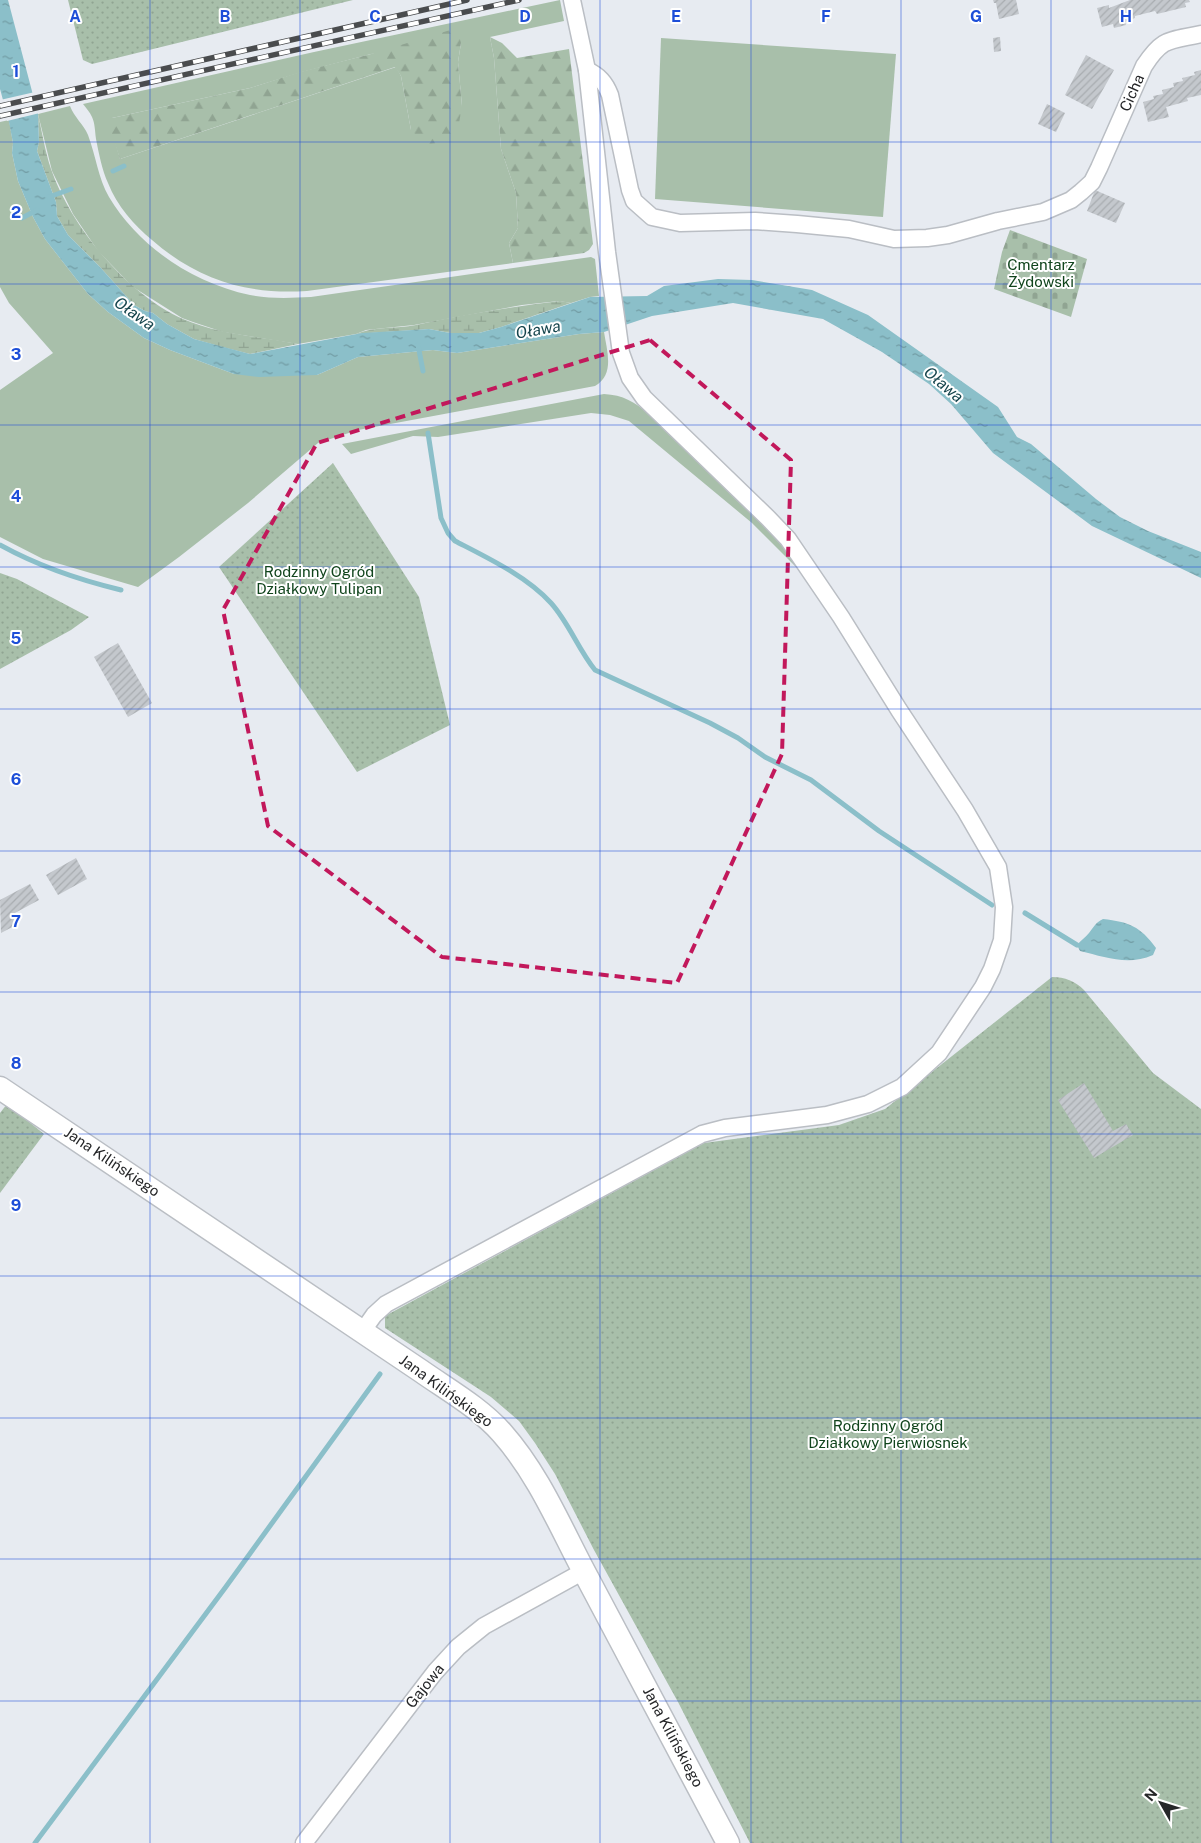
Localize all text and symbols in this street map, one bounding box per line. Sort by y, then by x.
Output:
text: A [69,7,81,26]
text: B [220,7,231,26]
text: C [369,7,381,26]
text: D [519,7,531,26]
text: E [671,7,681,26]
text: F [821,7,831,26]
text: G [970,7,982,26]
text: H [1120,7,1132,26]
text: 1 [13,62,19,81]
street label: Cicha [1116,72,1147,114]
text: 2 [11,203,21,222]
park label: Cmentarz Żydowski [1007,256,1075,290]
water label: Oława [111,293,159,334]
water label: Oława [514,316,562,343]
text: 3 [11,345,21,364]
water label: Oława [920,363,967,406]
text: 4 [11,487,22,506]
park label: Rodzinny Ogród Działkowy Tulipan [256,563,382,597]
text: 5 [11,629,22,648]
text: 6 [11,770,21,789]
text: 7 [11,912,21,931]
text: 8 [11,1054,22,1073]
street label: Jana Kilińskiego [61,1123,163,1200]
text: 9 [11,1196,21,1215]
street label: Jana Kilińskiego [396,1351,496,1430]
park label: Rodzinny Ogród Działkowy Pierwiosnek [808,1417,968,1451]
street label: Gajowa [402,1660,447,1711]
street label: Jana Kilińskiego [640,1684,707,1790]
north arrow [1136,1778,1186,1828]
text: N [1141,1786,1161,1804]

